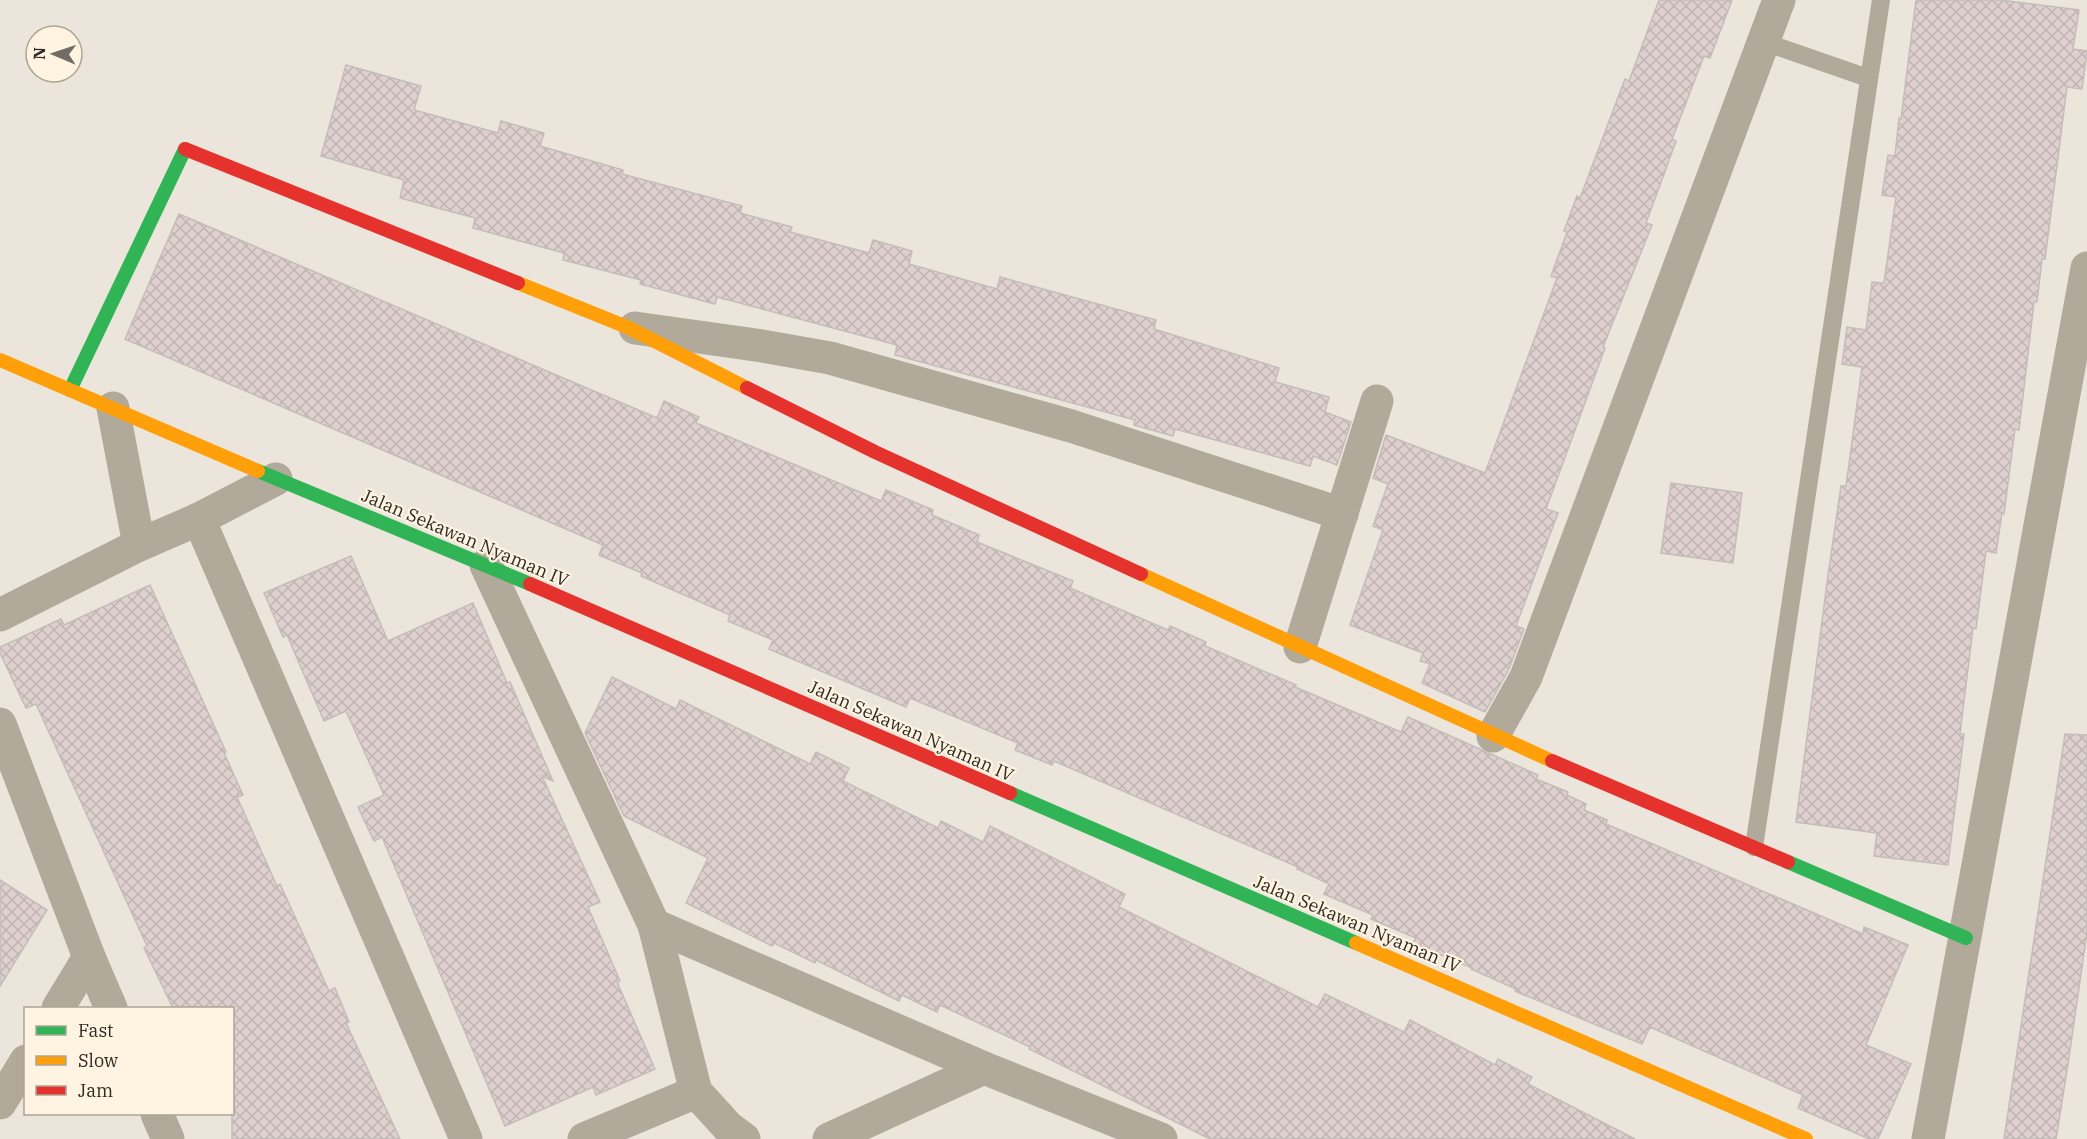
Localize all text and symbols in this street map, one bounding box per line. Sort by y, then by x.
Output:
north arrow [24,24,84,84]
text: N [29,47,49,60]
street label: Jalan Sekawan Nyaman IV [358,483,572,592]
street label: Jalan Sekawan Nyaman IV [805,675,1018,786]
street label: Jalan Sekawan Nyaman IV [1250,869,1464,978]
legend [24,1007,234,1115]
text: Fast [78,1019,113,1042]
text: Slow [78,1049,118,1072]
text: Jam [78,1079,113,1102]

